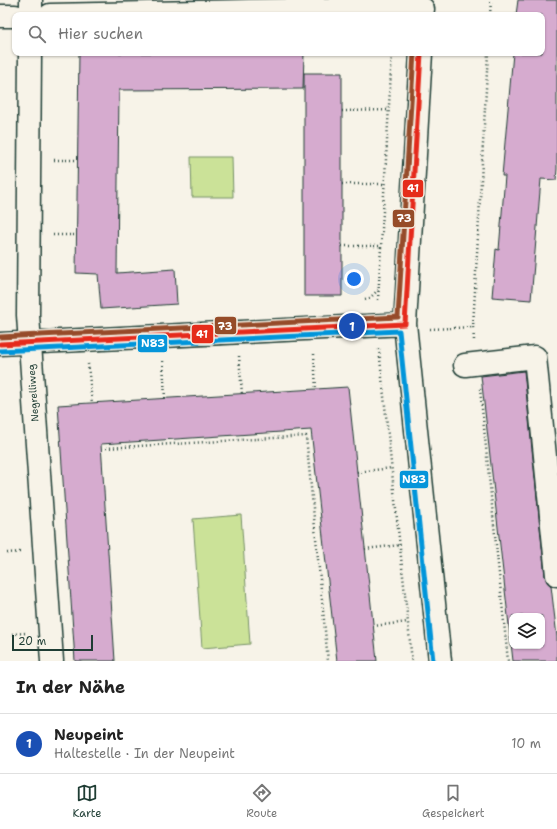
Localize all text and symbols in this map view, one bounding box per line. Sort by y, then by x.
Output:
search box [12,12,545,56]
icon: search [26,23,48,45]
text: Hier suchen [58,24,143,44]
line badge: 41 [402,179,424,198]
text: 41 [407,181,419,196]
line badge: 73 [392,209,415,228]
text: 73 [397,211,412,226]
your location [344,269,364,289]
pin: 1 [339,311,365,341]
line badge: 73 [214,316,237,335]
text: 73 [218,319,233,334]
line badge: 41 [191,324,214,344]
text: 41 [196,327,208,342]
line badge: N83 [137,334,168,353]
text: N83 [141,336,165,351]
street label: Negrelliweg [25,364,41,422]
line badge: N83 [399,470,429,489]
text: N83 [402,472,426,487]
map controls [509,613,545,649]
button: layers [509,613,545,649]
scale bar [12,633,93,652]
text: 20 m [18,634,46,649]
text: In der Nähe [16,676,125,698]
text: Neupeint [54,725,124,745]
text: 1 [26,735,32,752]
text: 10 m [511,735,541,752]
text: Haltestelle · In der Neupeint [54,745,235,762]
tab: Karte [72,782,101,821]
tab: Route [246,782,277,821]
tab: Gespeichert [422,782,485,821]

